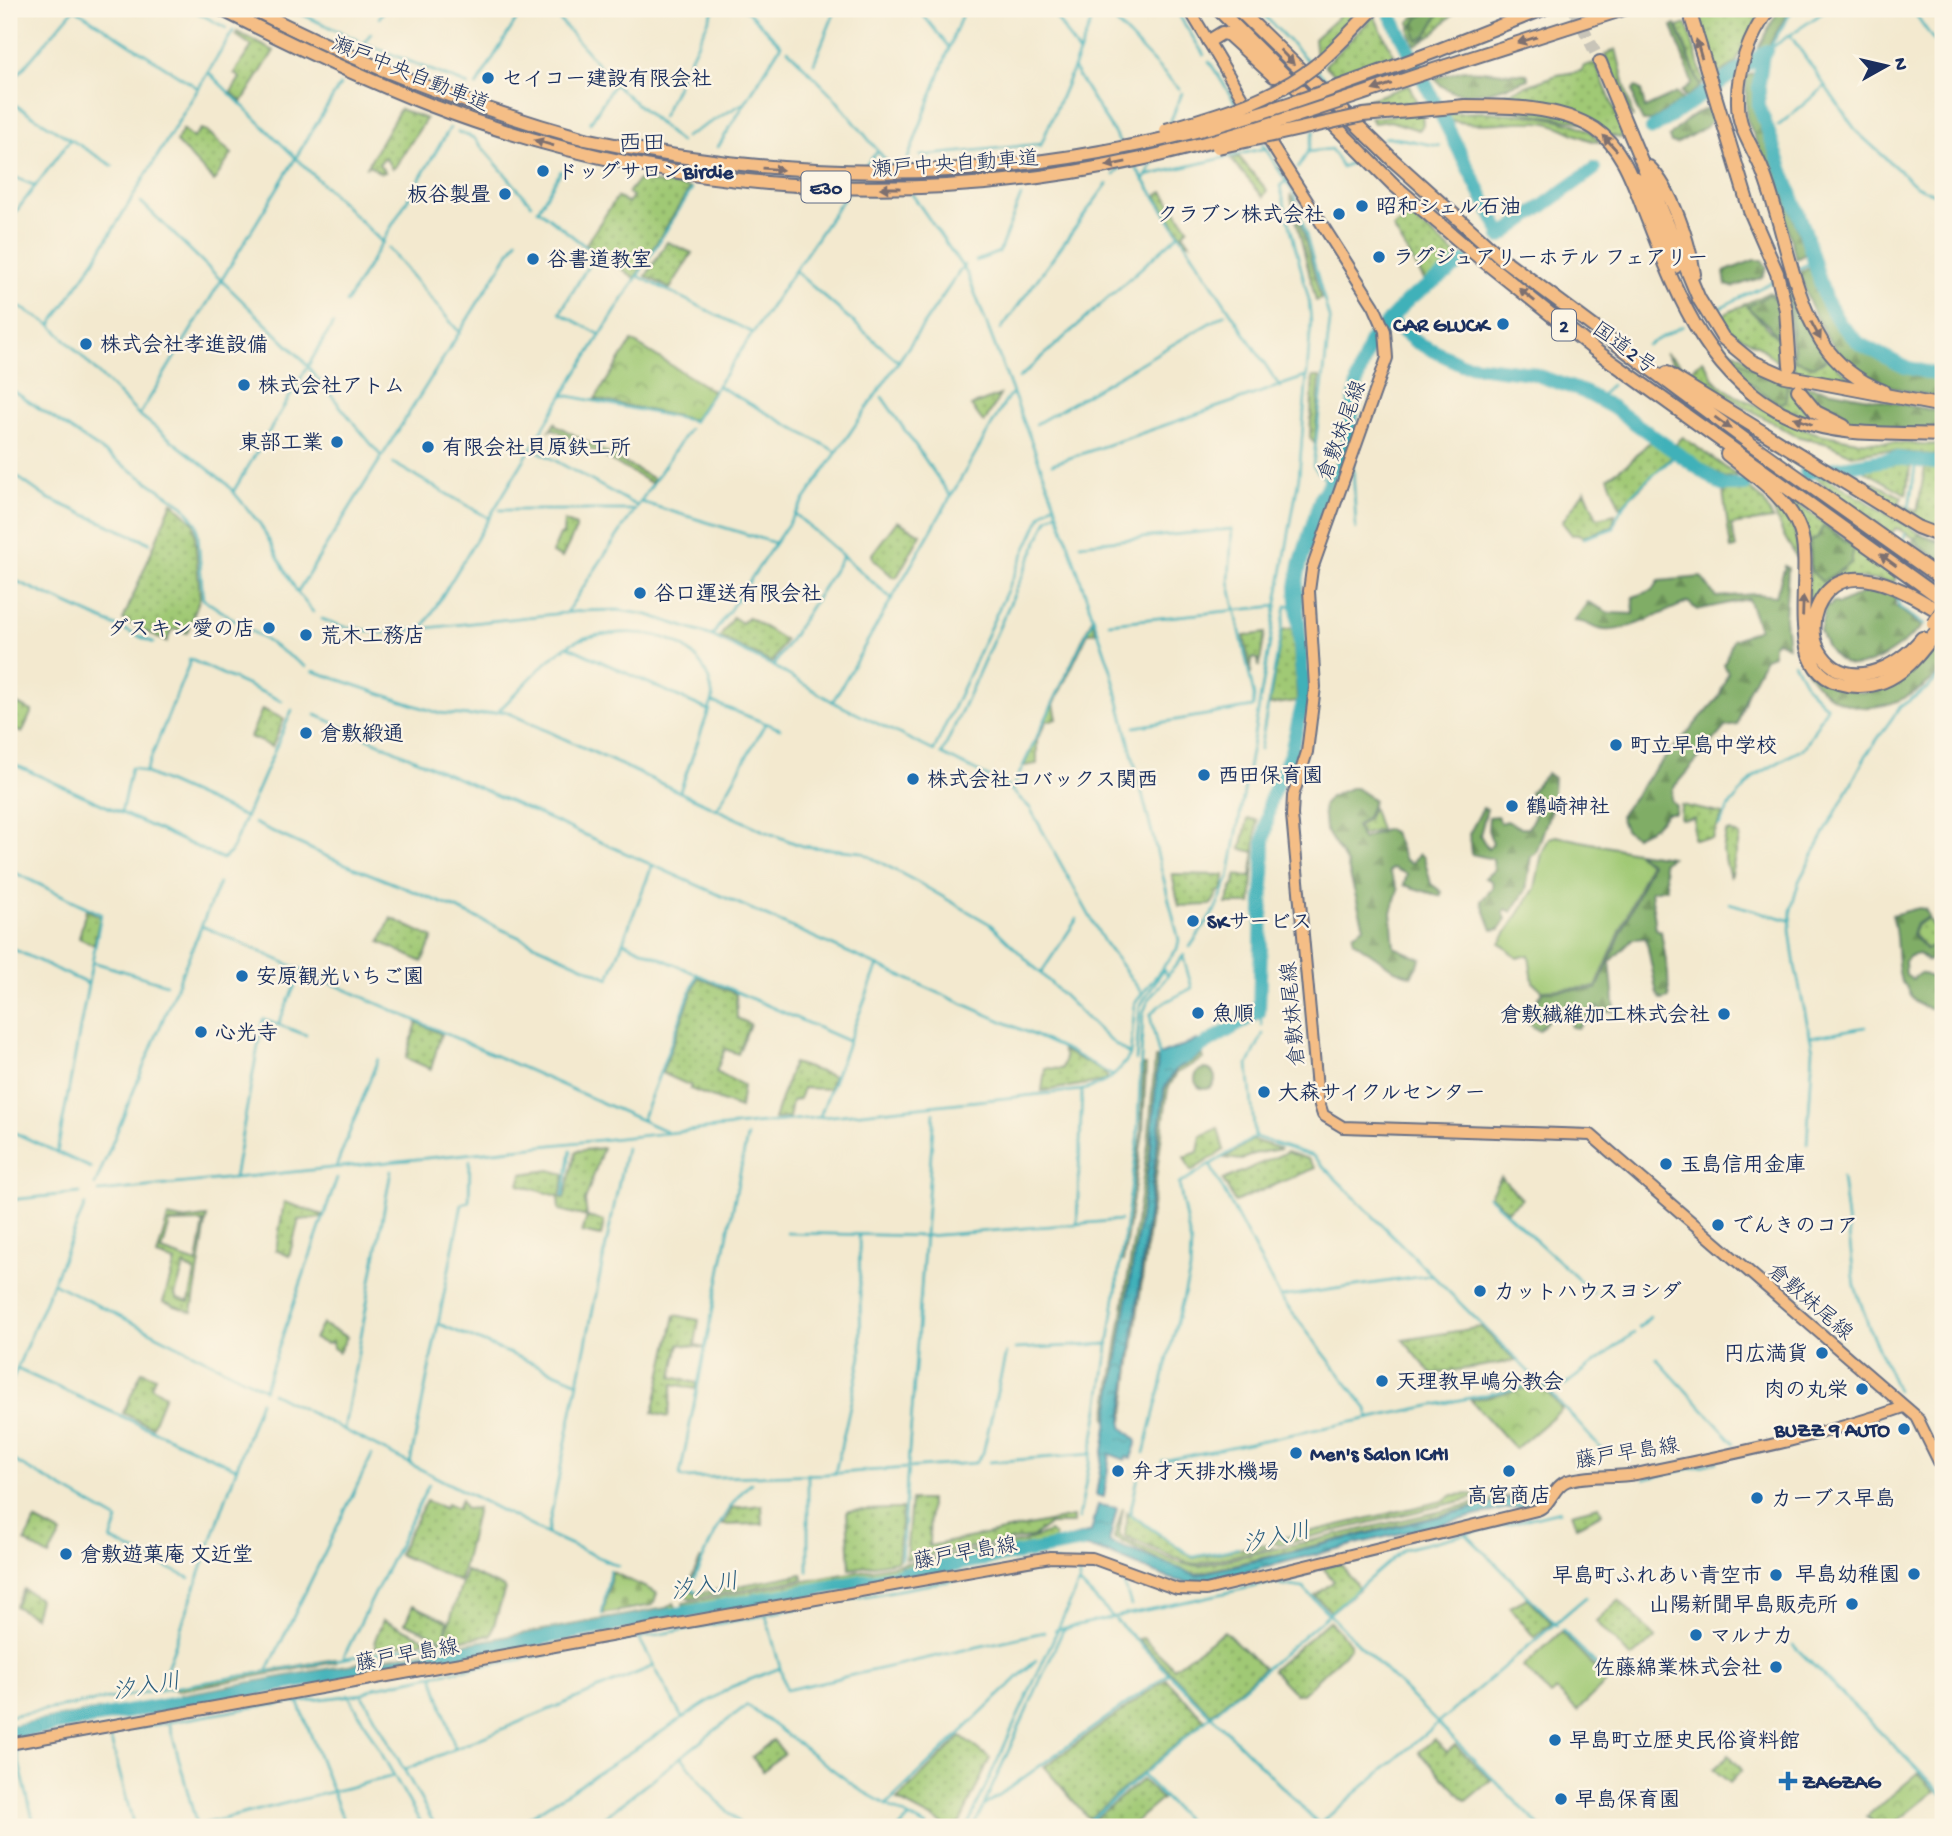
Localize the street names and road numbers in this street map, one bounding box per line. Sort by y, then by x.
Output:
street label: 瀬戸中央自動車道 [327,31,493,119]
street label: 瀬戸中央自動車道 [870,146,1040,185]
road number: E30 [802,172,850,202]
road number: 2 [1552,310,1576,340]
street label: 国道2号 [1586,317,1661,381]
street label: 倉敷妹尾線 [1313,377,1374,485]
street label: 倉敷妹尾線 [1276,960,1313,1067]
street label: 倉敷妹尾線 [1761,1258,1858,1348]
street label: 藤戸早島線 [1573,1433,1681,1476]
street label: 藤戸早島線 [911,1532,1019,1577]
street label: 藤戸早島線 [353,1634,461,1679]

